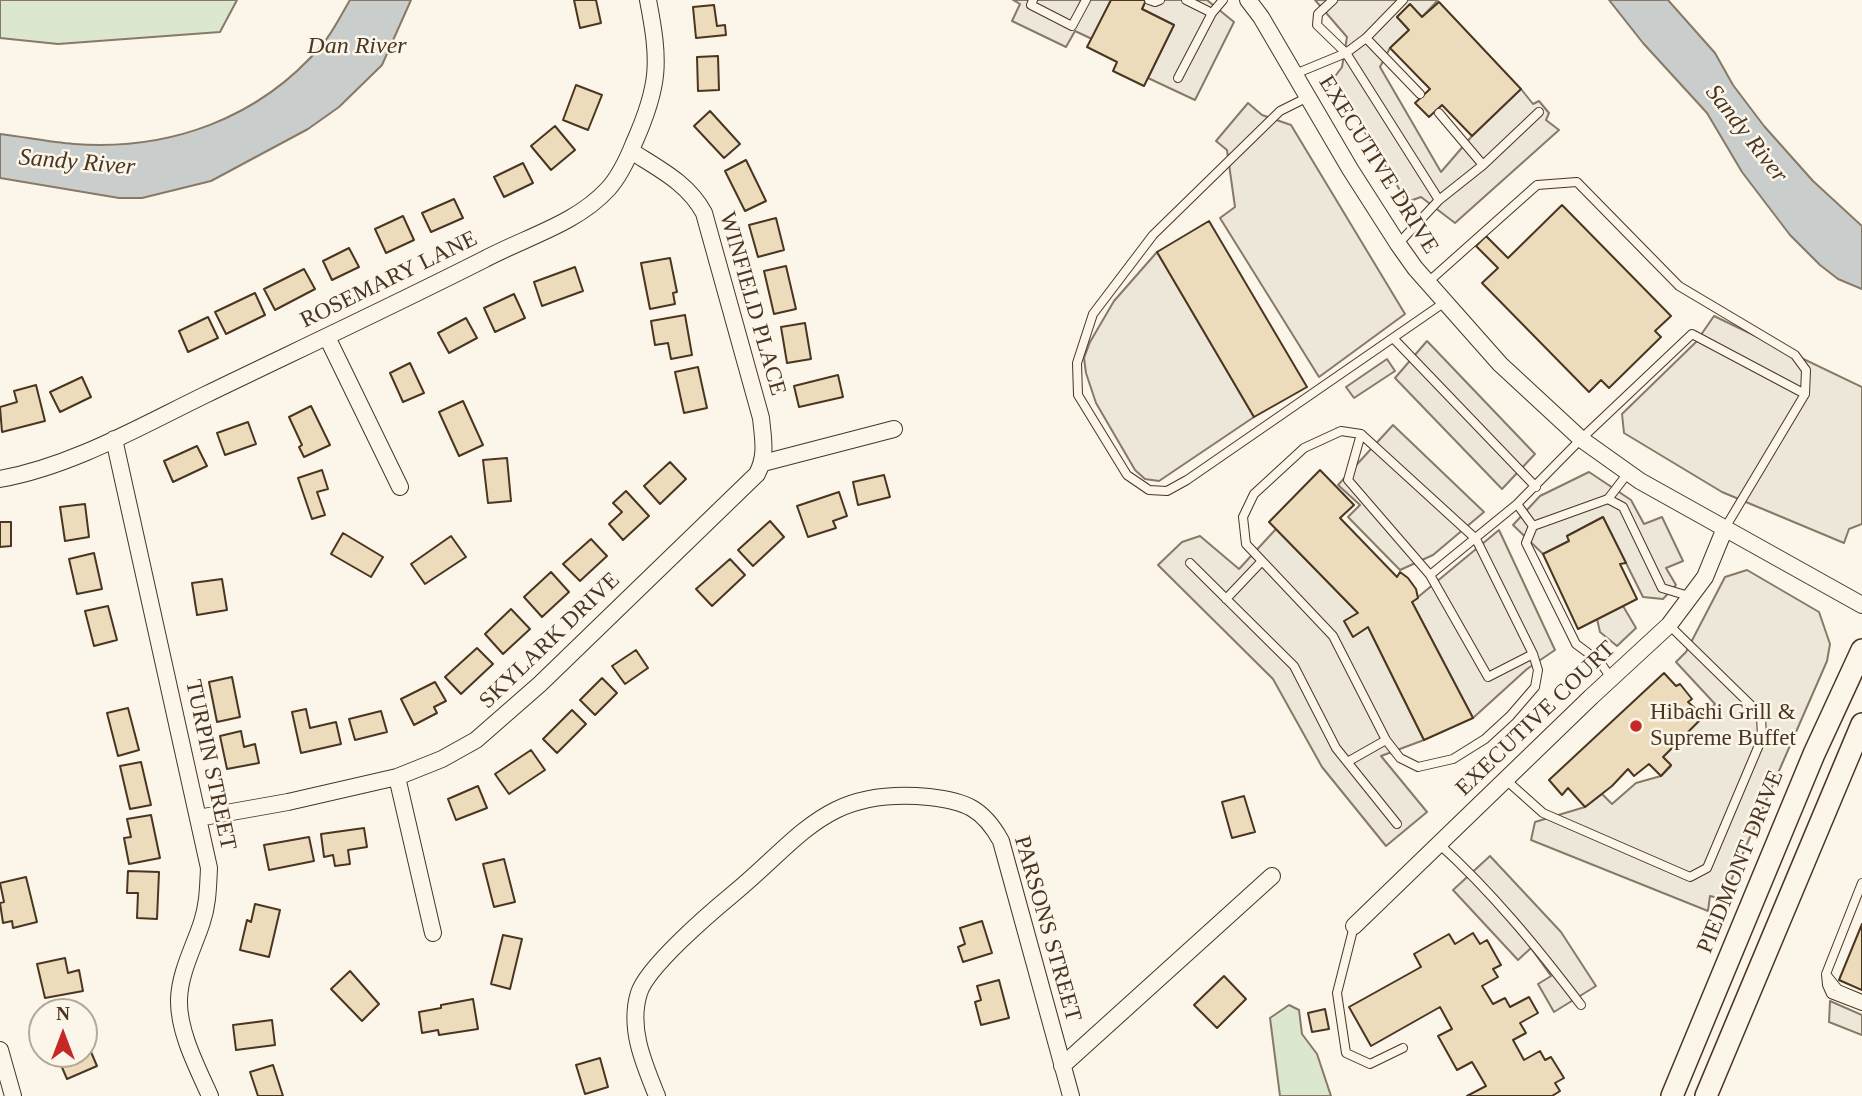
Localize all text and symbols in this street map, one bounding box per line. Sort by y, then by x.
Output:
water label: Dan River [307,33,407,61]
street label: EXECUTIVE DRIVE [1312,71,1444,259]
water label: Sandy River [1699,79,1793,189]
water label: Sandy River [18,144,136,182]
street label: WINFIELD PLACE [713,209,791,399]
street label: ROSEMARY LANE [296,225,482,335]
street label: SKYLARK DRIVE [474,567,626,715]
street label: EXECUTIVE COURT [1450,636,1622,802]
street label: TURPIN STREET [179,677,241,853]
place label: Hibachi Grill & Supreme Buffet [1650,699,1796,753]
marker: Hibachi Grill & Supreme Buffet [1628,718,1644,734]
street label: PIEDMONT DRIVE [1692,767,1790,957]
street label: PARSONS STREET [1007,833,1087,1025]
north arrow [28,998,98,1068]
text: N [56,1003,70,1024]

